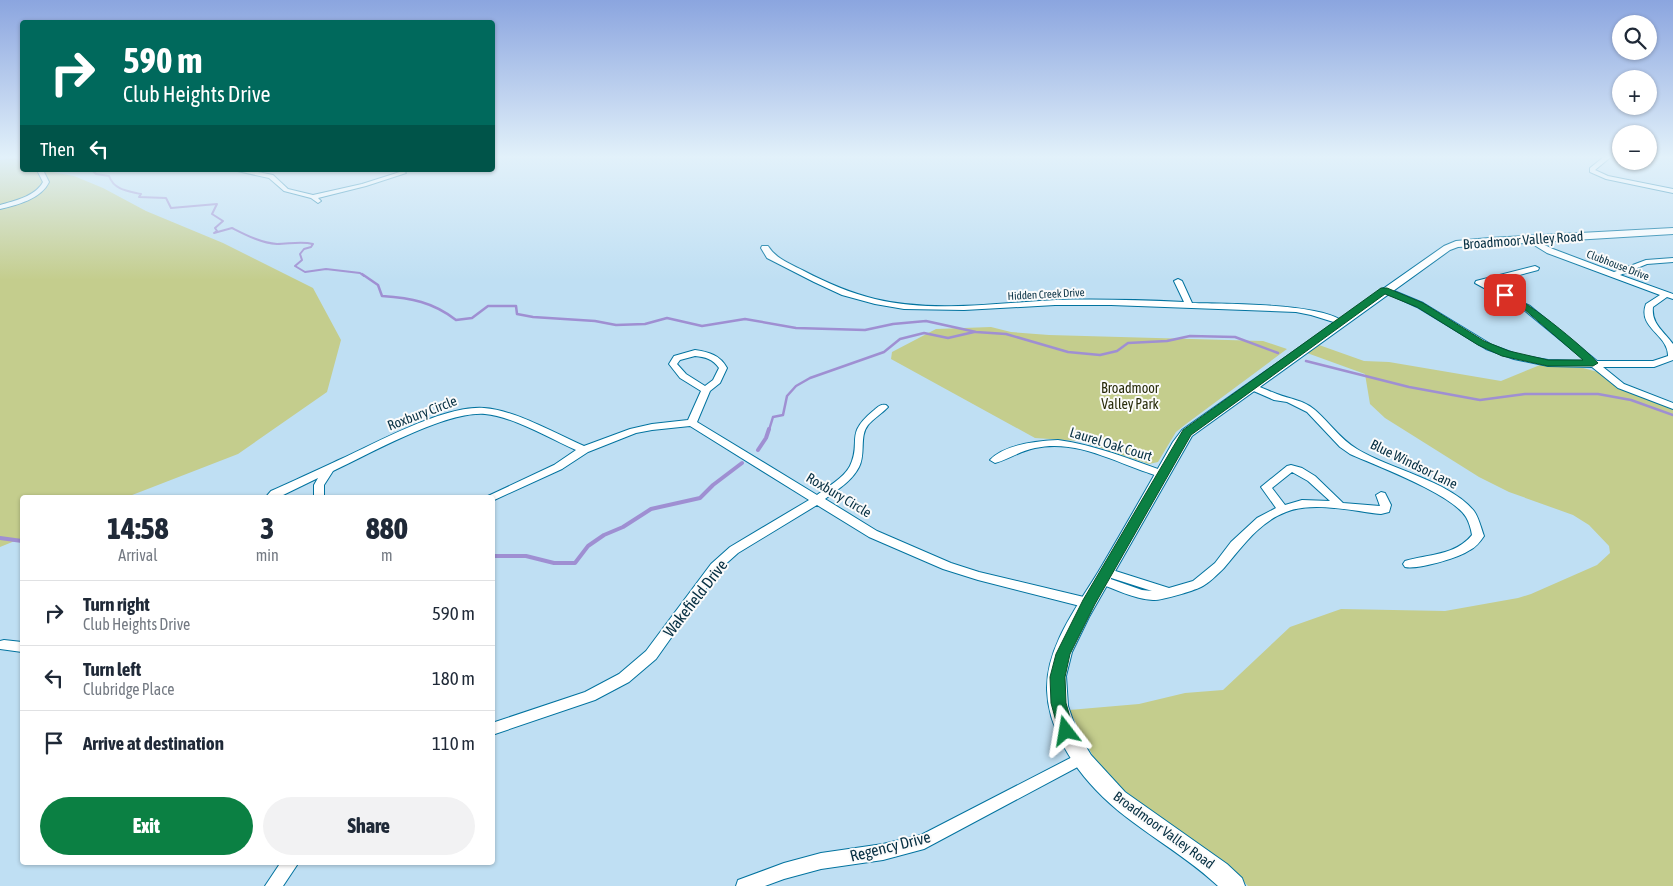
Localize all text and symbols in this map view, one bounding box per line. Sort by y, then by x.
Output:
map controls [1612,15,1657,170]
button: search [1612,15,1657,60]
icon: right [40,40,105,105]
text: 590 m [123,40,202,80]
button: + [1612,70,1657,115]
text: Club Heights Drive [123,81,271,107]
button: − [1612,125,1657,170]
icon: left [85,135,113,163]
text: Then [40,138,75,160]
street label: Broadmoor Valley Road [1462,228,1584,252]
street label: Clubhouse Drive [1585,248,1651,282]
pin [1484,274,1526,316]
icon: arrive [1491,281,1519,309]
street label: Hidden Creek Drive [1007,286,1085,302]
park label: Broadmoor Valley Park [1101,380,1160,412]
street label: Roxbury Circle [385,392,459,434]
street label: Laurel Oak Court [1068,424,1154,464]
street label: Blue Windsor Lane [1368,436,1460,492]
street label: Roxbury Circle [804,469,874,521]
text: 14:58 [107,511,169,545]
text: 3 [260,511,274,545]
text: 880 [366,511,408,545]
text: Arrival [118,546,157,564]
text: min [256,546,279,564]
text: m [381,546,393,564]
street label: Wakefield Drive [659,556,731,640]
text: Turn right [83,593,150,615]
icon: right [40,599,68,627]
text: 590 m [432,602,475,624]
text: Club Heights Drive [83,615,190,633]
text: Turn left [83,658,141,680]
icon: left [40,664,68,692]
text: 180 m [432,667,475,689]
text: Clubridge Place [83,680,174,698]
position arrow [1039,704,1091,756]
icon: arrive [40,729,68,757]
text: Arrive at destination [83,732,224,754]
text: 110 m [432,732,475,754]
street label: Broadmoor Valley Road [1110,788,1218,872]
button: Exit [40,797,253,855]
button: Share [263,797,475,855]
street label: Regency Drive [848,827,932,866]

